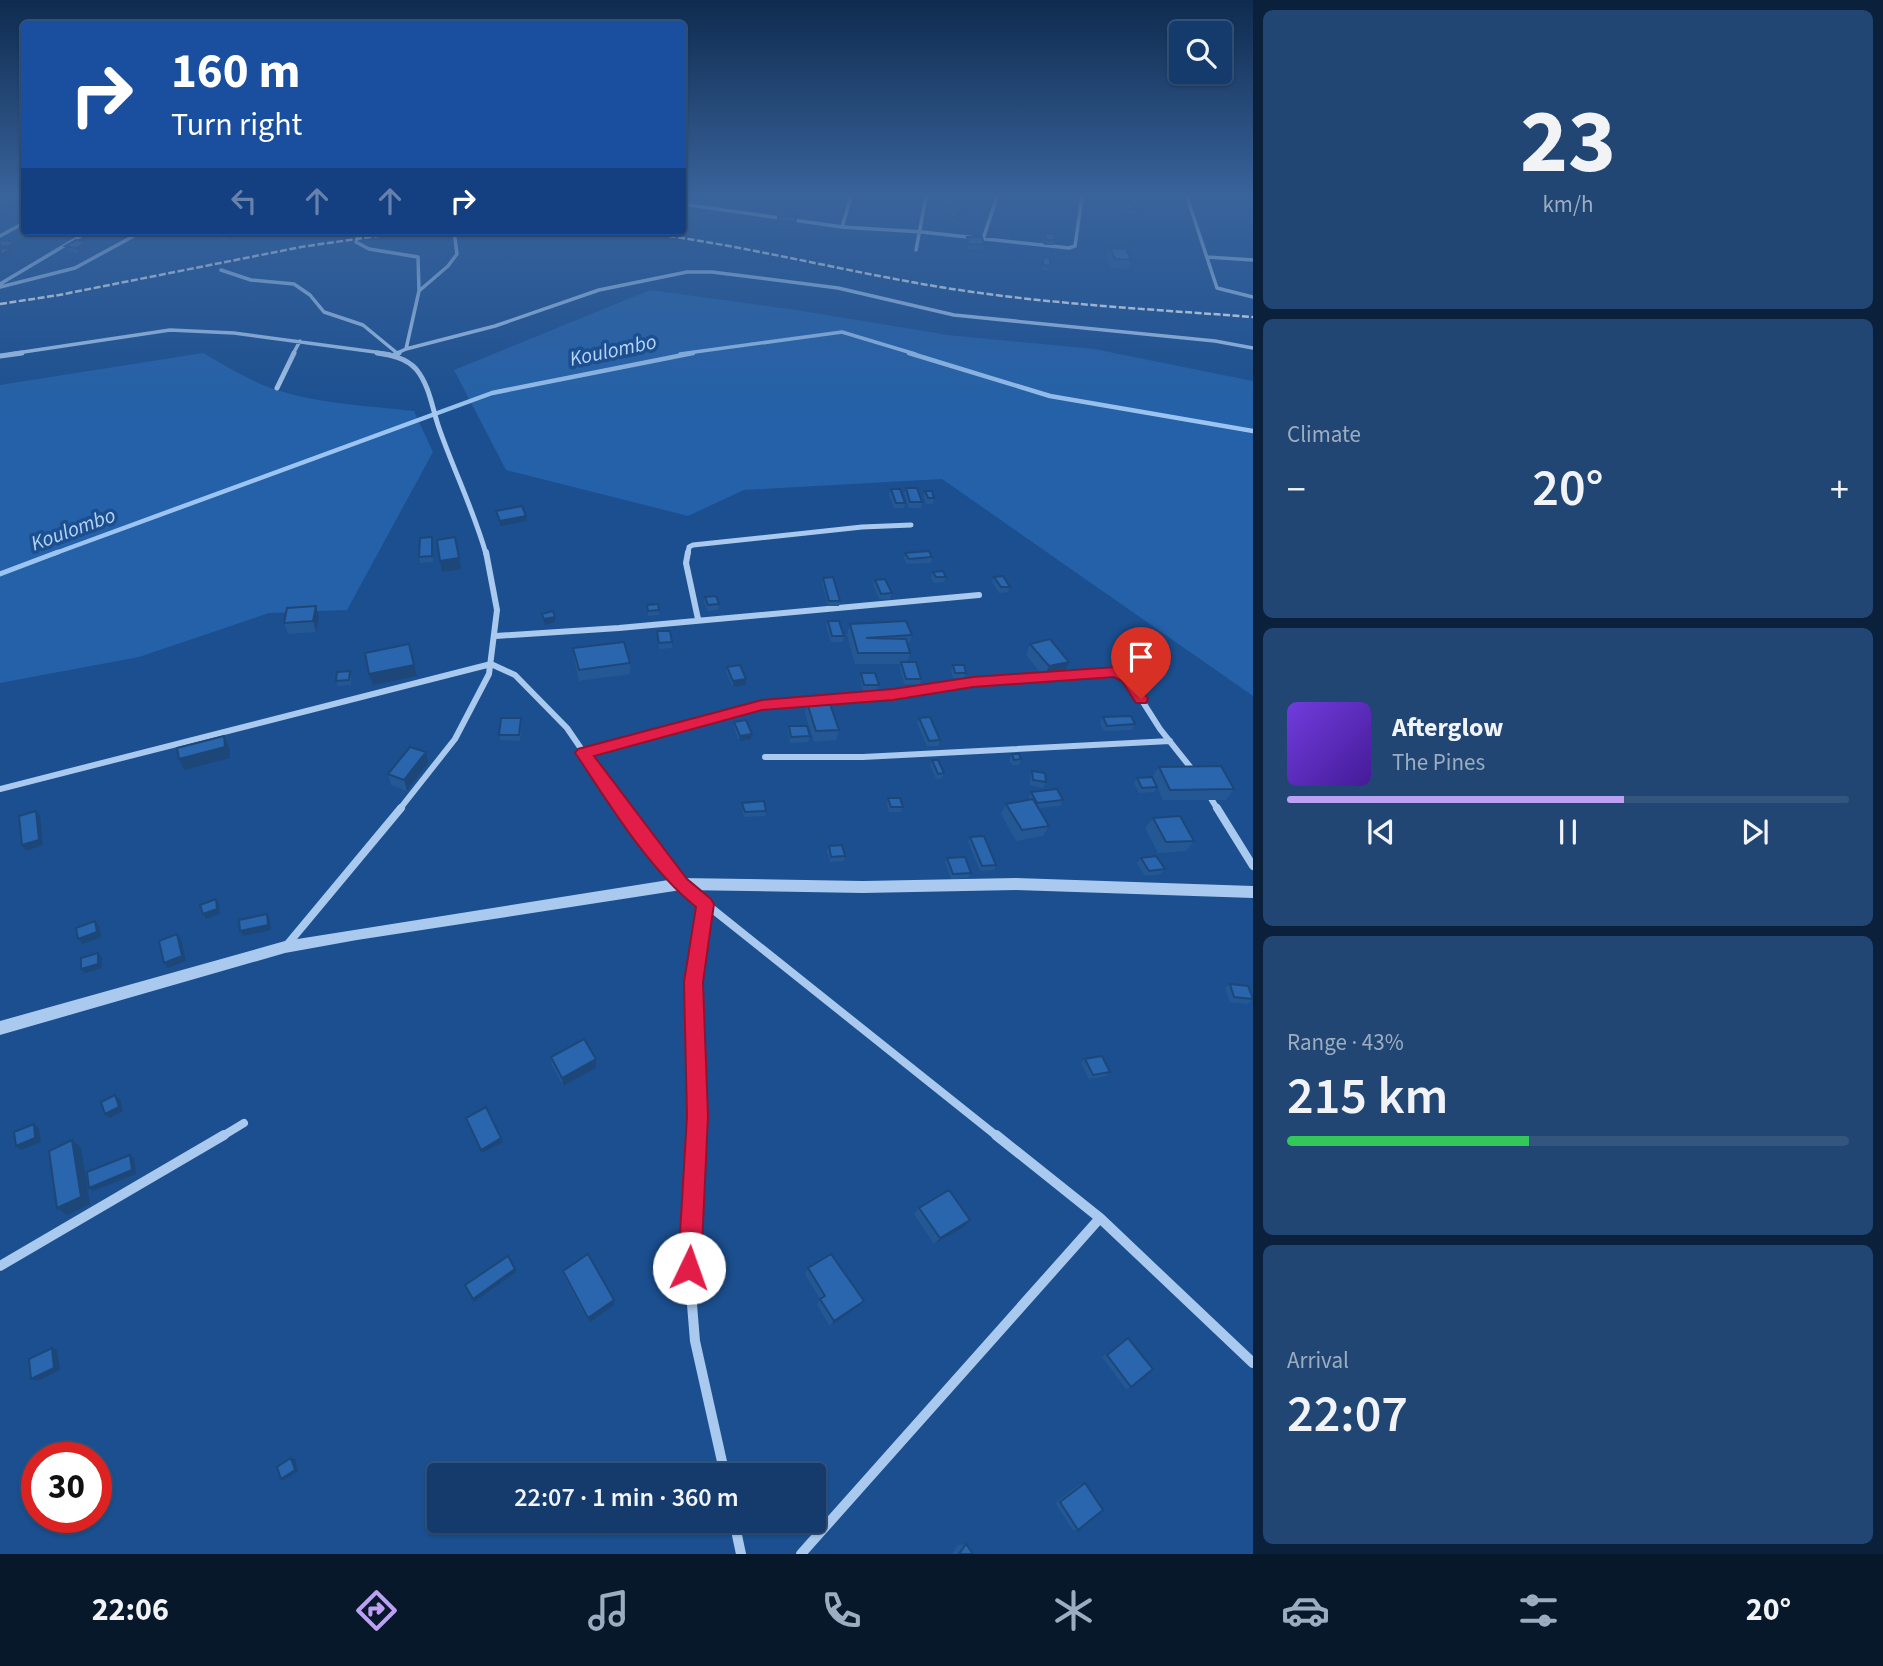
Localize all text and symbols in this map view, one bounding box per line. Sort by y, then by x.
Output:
map controls [1169,21,1232,84]
button: search [1169,21,1232,84]
text: 160 m [171,37,300,107]
icon: right [56,49,147,140]
text: 23 [1520,78,1616,207]
text: Turn right [171,102,302,148]
icon: left [225,182,263,220]
icon: ahead [298,182,336,220]
icon: ahead [371,182,409,220]
icon: right [444,182,482,220]
text: km/h [1542,188,1594,221]
water label: Koulombo [567,326,659,374]
text: Climate [1287,418,1361,451]
text: 20° [1532,452,1604,526]
text: − [1287,463,1306,517]
text: + [1830,463,1849,517]
water label: Koulombo [26,500,120,558]
pin [1111,627,1171,699]
icon: arrive [1122,638,1160,676]
text: Afterglow [1392,709,1503,746]
text: The Pines [1392,746,1485,779]
icon: previous [1362,813,1400,851]
icon: pause [1549,813,1587,851]
icon: next [1736,813,1774,851]
text: Range · 43% [1287,1026,1404,1059]
text: 215 km [1287,1060,1448,1134]
position arrow [652,1231,726,1305]
text: Arrival [1287,1344,1349,1377]
text: 22:07 [1287,1378,1408,1452]
speed limit sign: 30 [21,1442,112,1533]
text: 22:07 · 1 min · 360 m [514,1479,739,1516]
icon: directions [352,1586,401,1635]
icon: music [584,1586,633,1635]
icon: phone [817,1586,866,1635]
icon: climate [1049,1586,1098,1635]
icon: car [1281,1586,1330,1635]
icon: filters [1514,1586,1563,1635]
text: 22:06 [92,1587,169,1633]
text: 20° [1746,1587,1791,1633]

